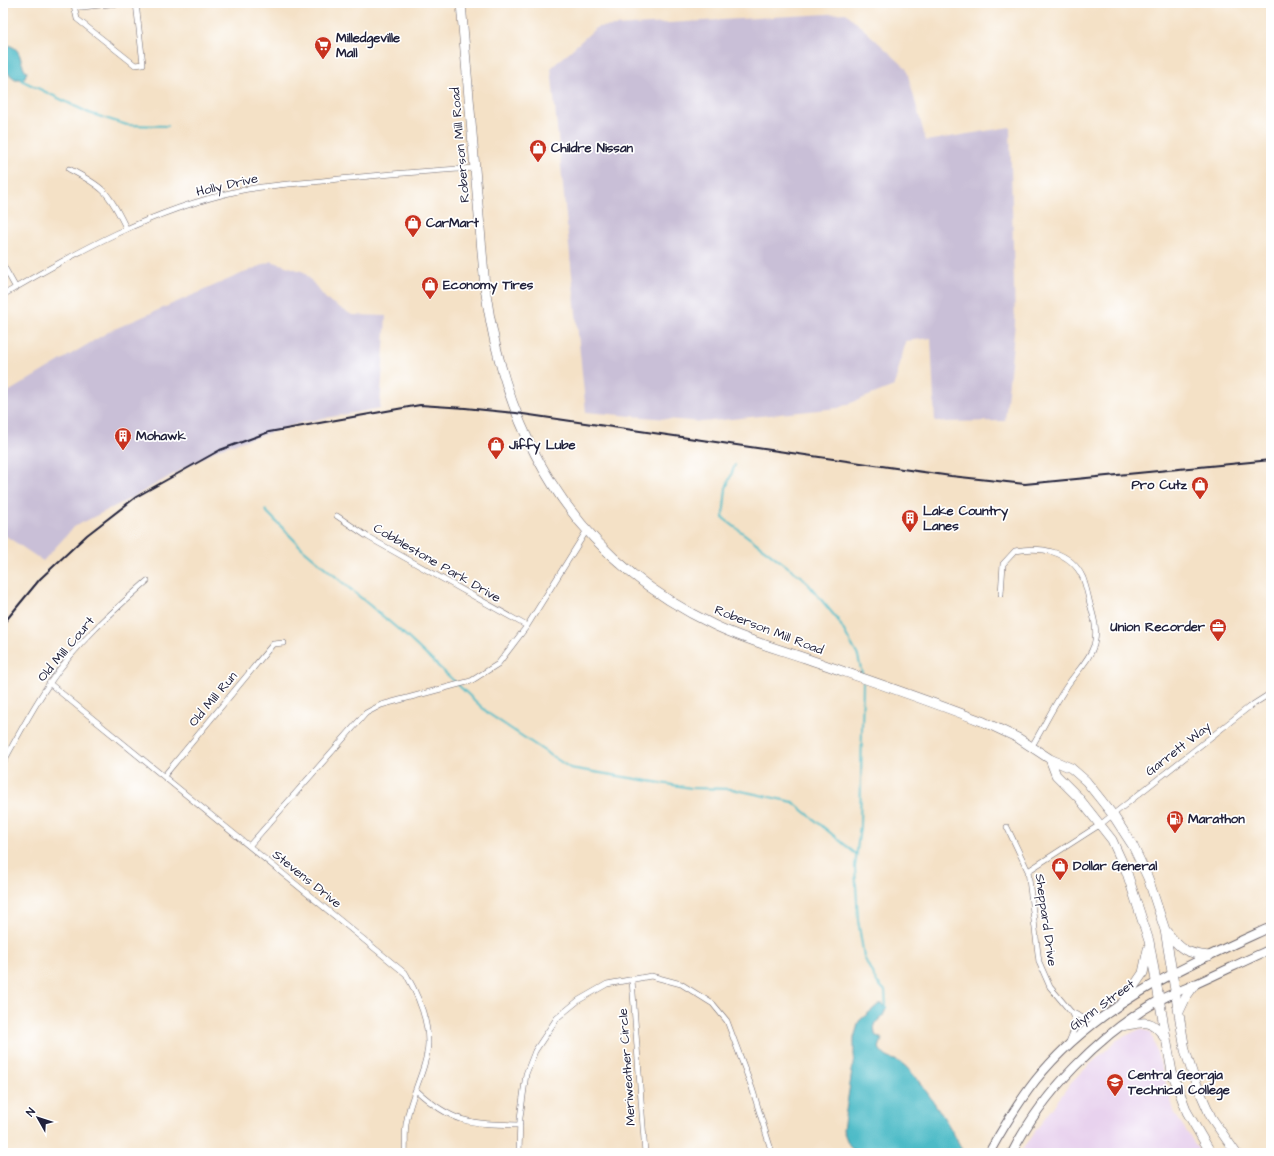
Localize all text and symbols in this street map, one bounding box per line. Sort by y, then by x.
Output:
place label: Milledgeville Mall [336,29,400,62]
supermarket icon: Milledgeville Mall [313,35,333,60]
street label: Roberson Mill Road [446,86,474,203]
shop icon: Childre Nissan [528,138,548,163]
place label: Childre Nissan [551,139,634,157]
street label: Holly Drive [194,169,260,202]
shop icon: CarMart [403,213,423,238]
place label: CarMart [426,214,480,232]
shop icon: Economy Tires [420,275,440,300]
place label: Economy Tires [443,276,534,295]
building icon: Mohawk [113,426,133,451]
place label: Mohawk [136,427,187,445]
shop icon: Jiffy Lube [486,435,506,460]
place label: Jiffy Lube [508,436,576,455]
shop icon: Pro Cutz [1190,475,1210,500]
place label: Pro Cutz [1132,476,1188,494]
place label: Lake Country Lanes [923,502,1009,535]
building icon: Lake Country Lanes [900,508,920,533]
street label: Cobblestone Park Drive [370,519,504,607]
street label: Roberson Mill Road [712,601,826,659]
street label: Old Mill Court [33,612,99,685]
office icon: Union Recorder [1208,617,1228,642]
place label: Union Recorder [1109,618,1206,636]
street label: Old Mill Run [185,667,242,730]
street label: Garrett Way [1141,718,1215,781]
fuel station icon: Marathon [1165,809,1185,834]
place label: Marathon [1188,810,1245,828]
street label: Stevens Drive [269,846,345,912]
shop icon: Dollar General [1050,856,1070,881]
place label: Dollar General [1073,857,1157,875]
street label: Sheppard Drive [1031,873,1061,967]
street label: Glynn Street [1066,975,1139,1036]
street label: Meriweather Circle [614,1008,640,1126]
place label: Central Georgia Technical College [1127,1066,1230,1101]
school or university icon: Central Georgia Technical College [1105,1072,1125,1097]
north arrow [18,1098,58,1138]
text: N [23,1105,39,1119]

